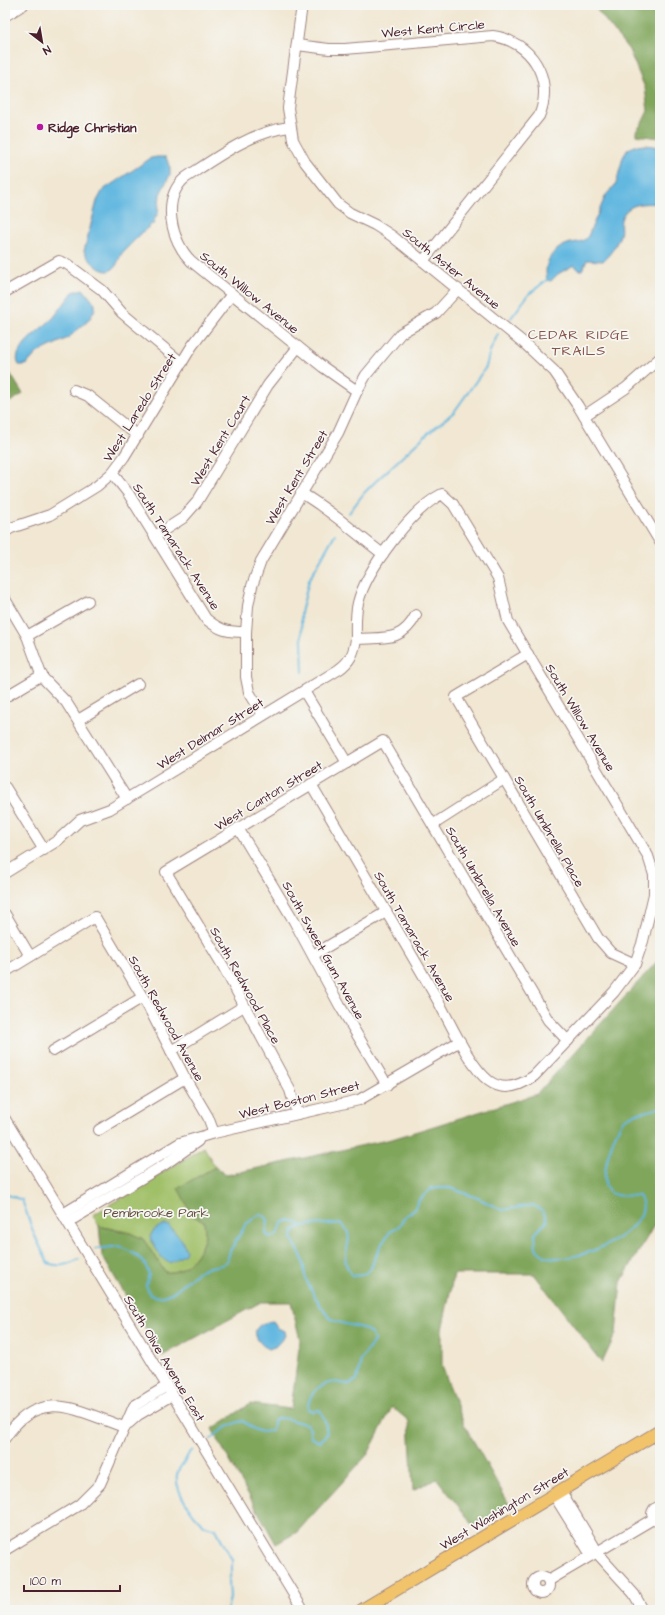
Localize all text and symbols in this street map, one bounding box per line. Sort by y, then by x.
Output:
street label: West Kent Circle [381,16,486,42]
north arrow [22,22,62,62]
text: N [40,42,54,58]
place label: Ridge Christian [48,119,137,139]
marker: Ridge Christian [35,122,45,132]
street label: South Aster Avenue [399,224,504,314]
street label: South Willow Avenue [196,247,303,338]
district label: CEDAR RIDGE TRAILS [528,325,630,361]
street label: West Laredo Street [99,349,181,465]
street label: West Kent Court [186,391,256,490]
street label: West Kent Street [261,426,333,529]
street label: South Tamarack Avenue [128,480,224,614]
street label: South Willow Avenue [541,660,619,775]
street label: West Delmar Street [154,693,268,774]
street label: West Canton Street [211,756,326,835]
street label: South Umbrella Place [510,772,588,891]
street label: South Umbrella Avenue [441,823,525,950]
street label: South Tamarack Avenue [369,868,459,1005]
street label: South Sweet Gum Avenue [278,878,369,1023]
street label: South Redwood Place [205,924,285,1047]
street label: South Redwood Avenue [124,952,208,1085]
street label: West Boston Street [237,1076,362,1124]
park label: Pembrooke Park [104,1204,208,1222]
street label: South Olive Avenue East [119,1292,209,1426]
street label: West Washington Street [437,1463,574,1555]
scale bar [24,1567,120,1593]
text: 100 m [30,1573,61,1590]

